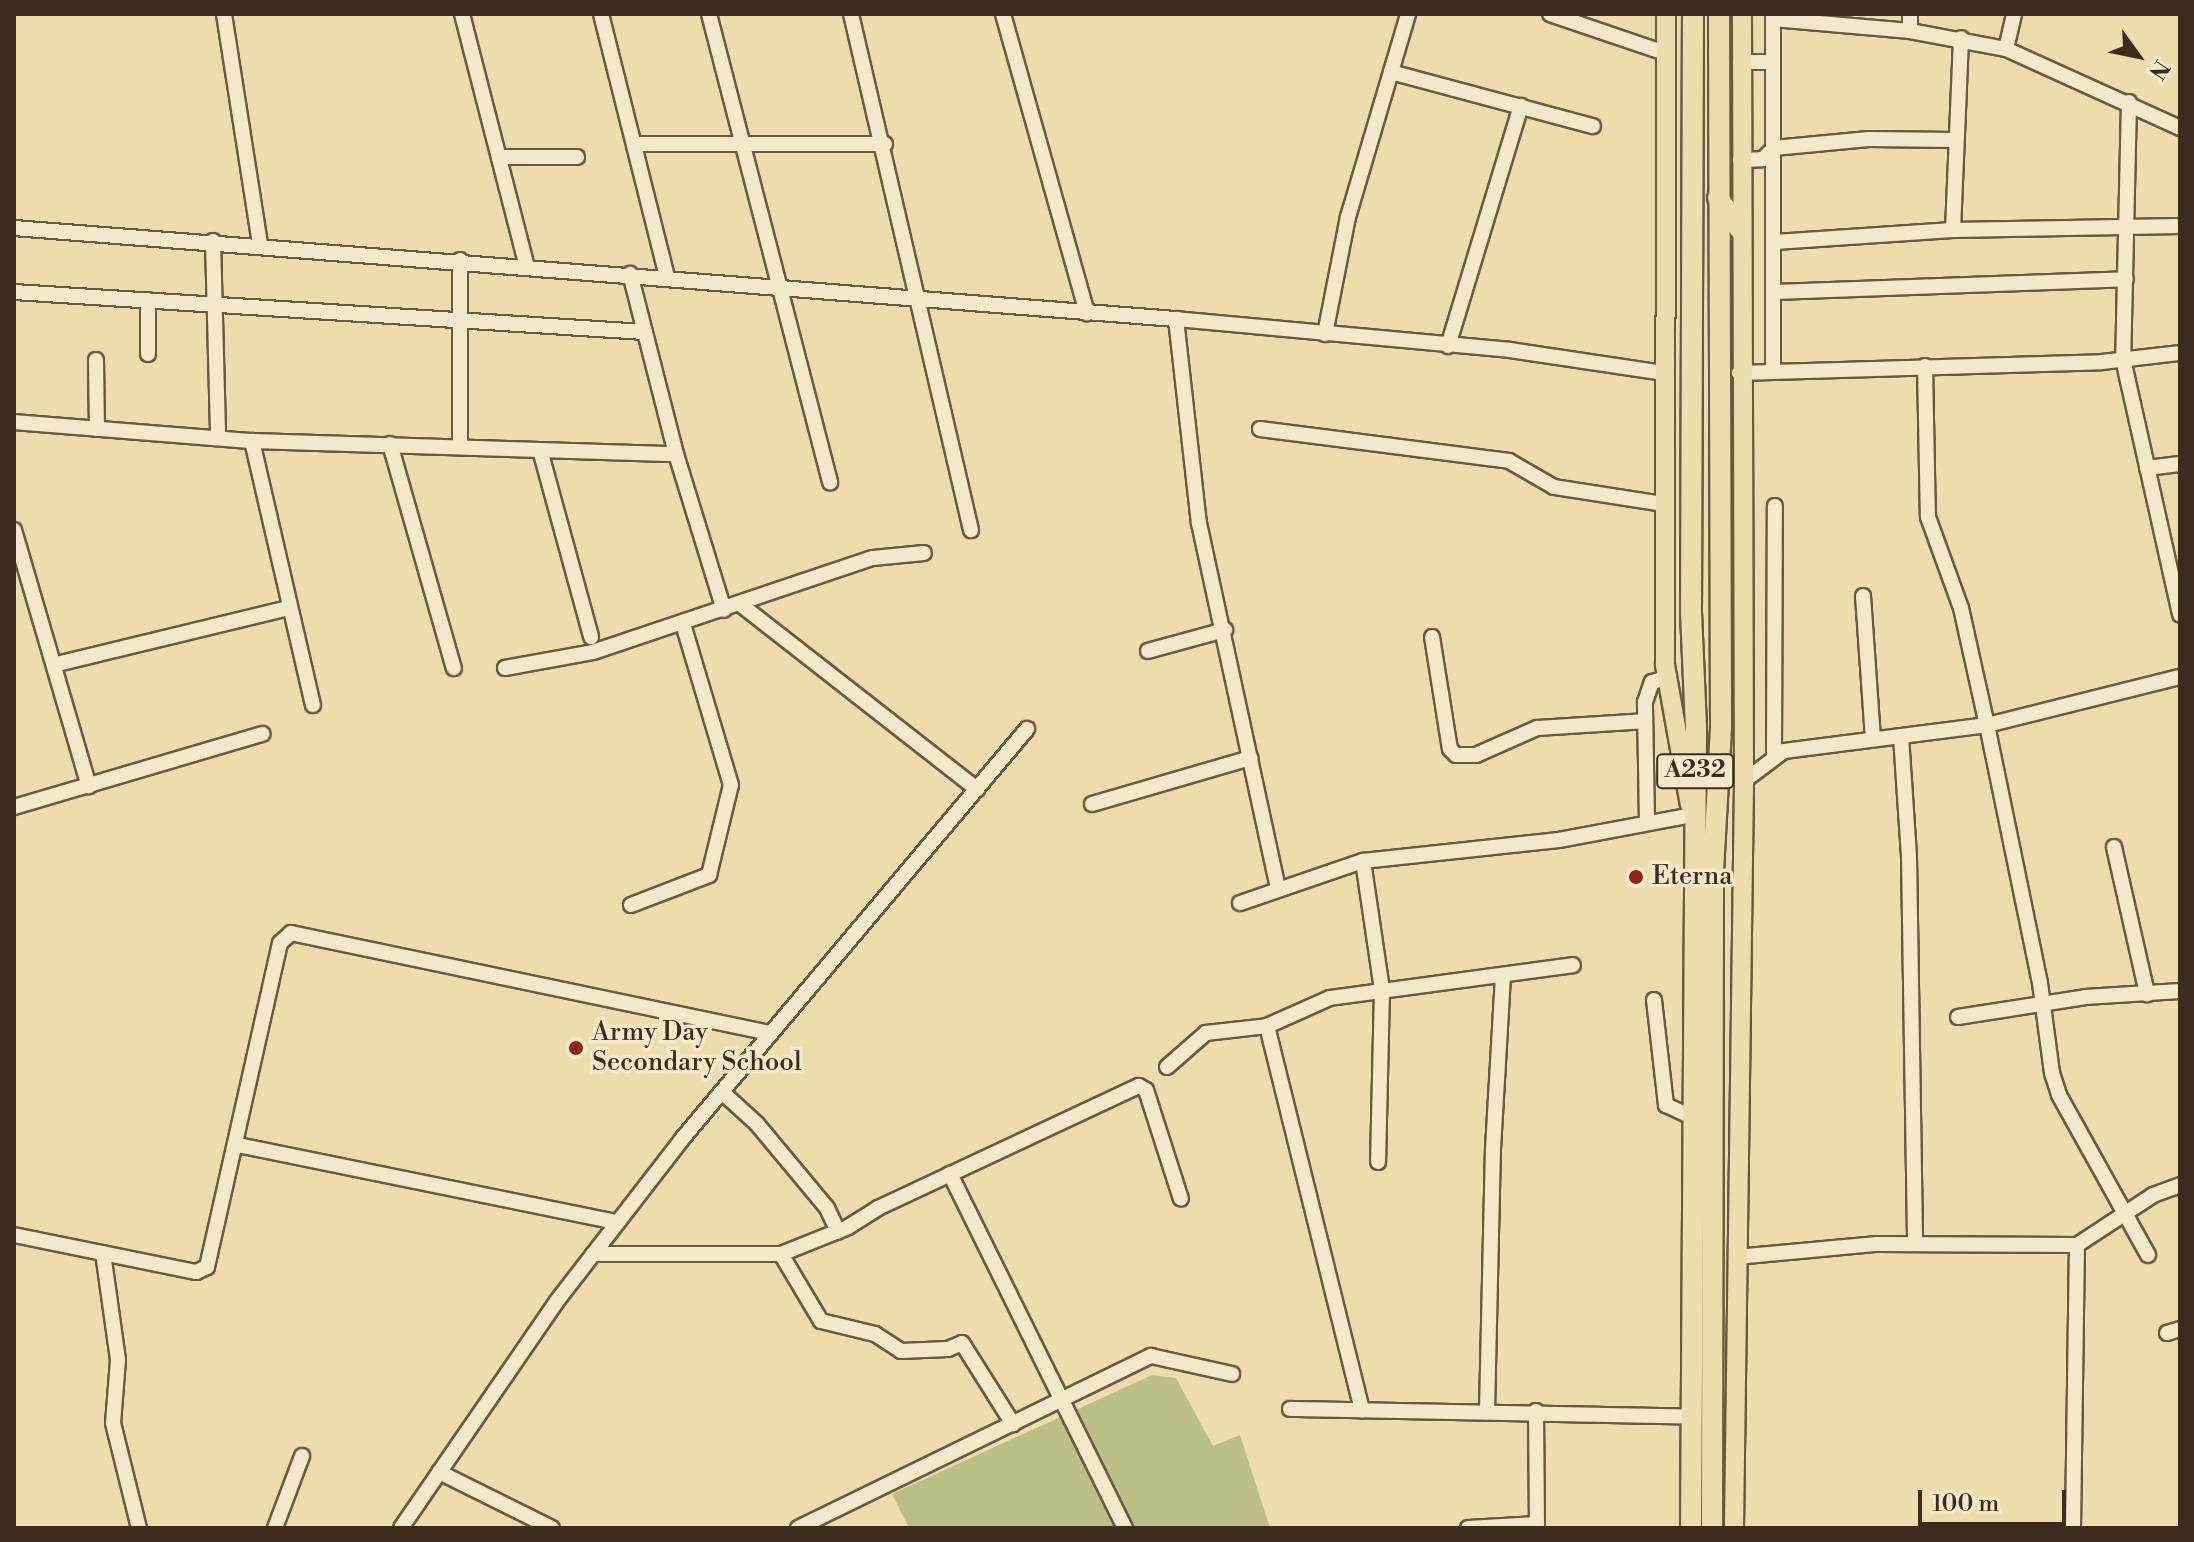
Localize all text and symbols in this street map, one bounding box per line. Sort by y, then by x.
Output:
north arrow [2098,16,2178,96]
text: N [2142,55,2175,84]
road number: A232 [1655,751,1735,791]
place label: Eterna [1652,861,1732,893]
marker: Eterna [1627,868,1645,886]
place label: Army Day Secondary School [592,1017,802,1078]
marker: Army Day Secondary School [567,1039,585,1057]
scale bar [1922,1474,2070,1524]
text: 100 m [1932,1489,1999,1519]

